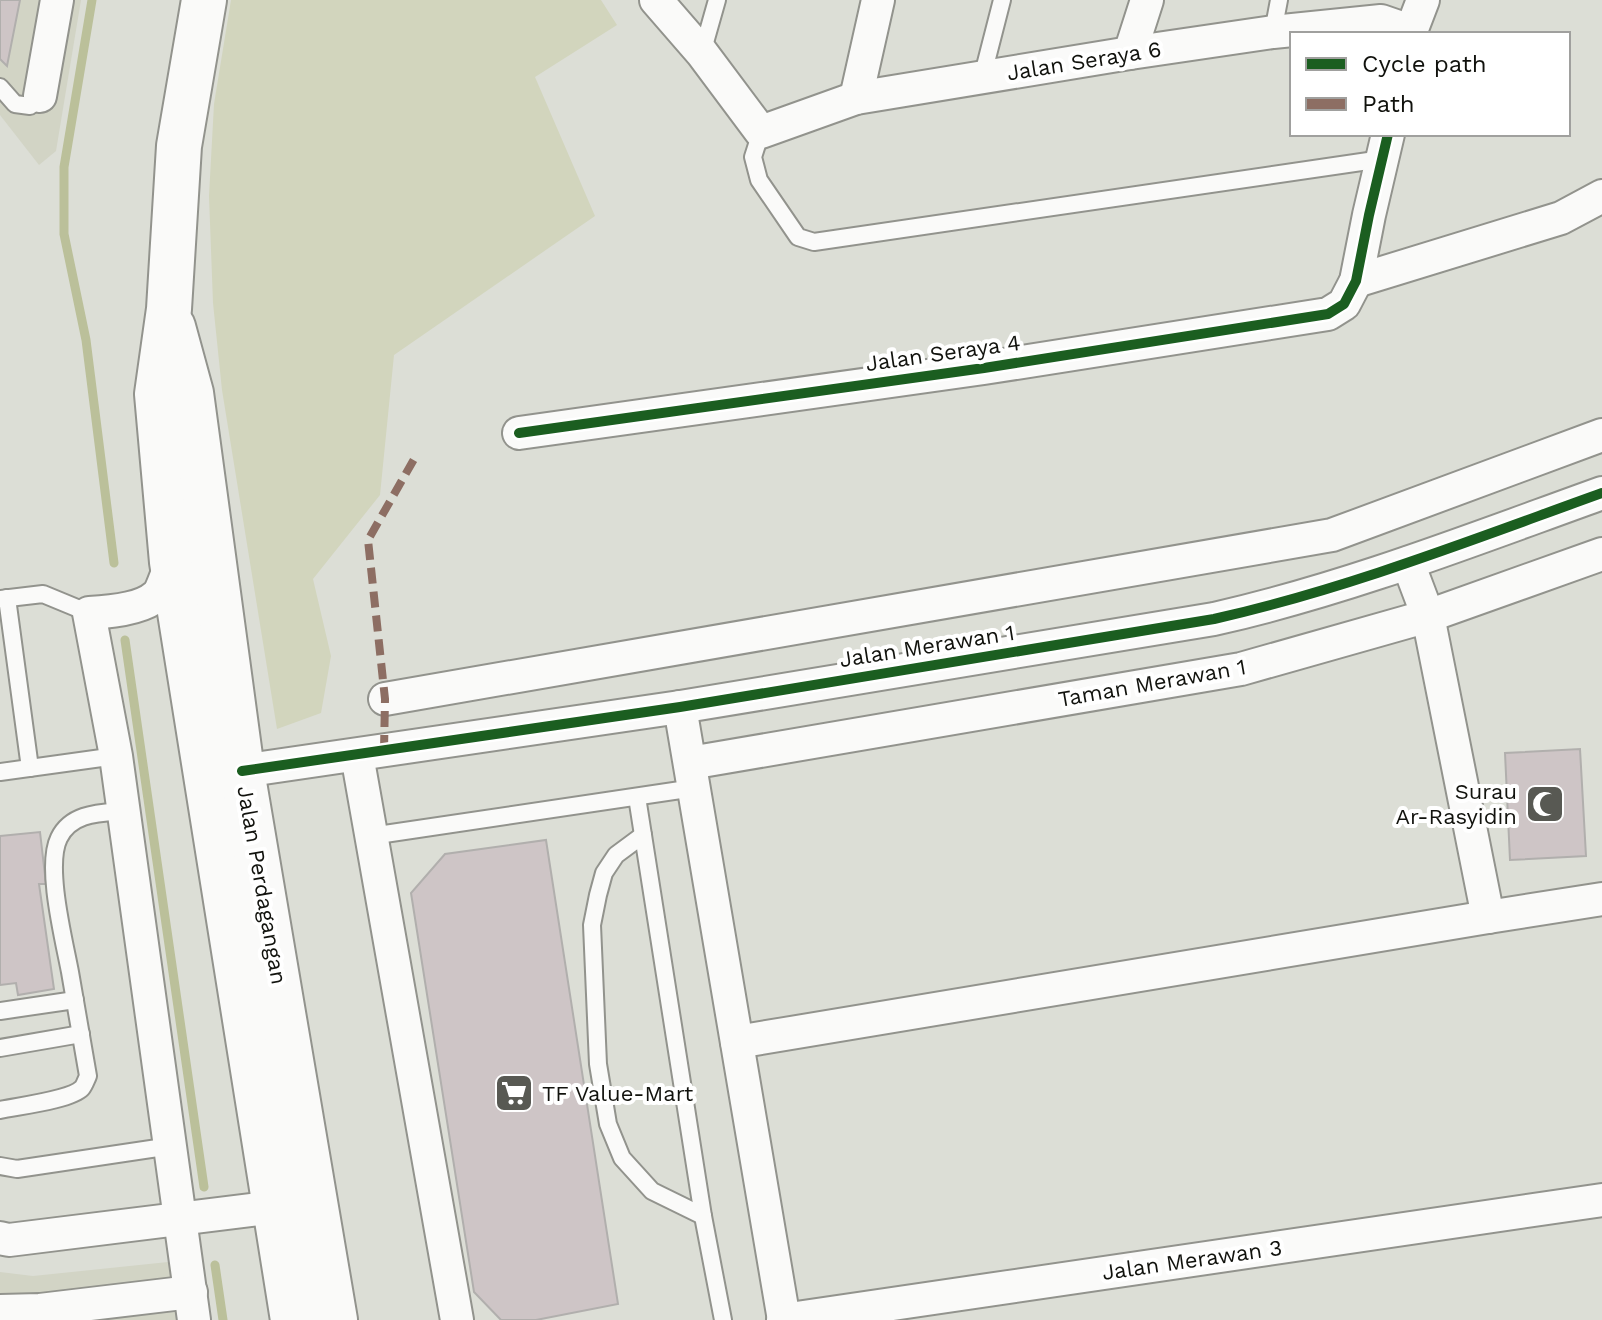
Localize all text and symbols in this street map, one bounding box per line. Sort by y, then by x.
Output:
legend [1290,32,1570,136]
street label: Jalan Seraya 6 [1005,36,1163,86]
text: Cycle path [1362,50,1487,78]
text: Path [1362,90,1415,118]
street label: Jalan Seraya 4 [864,330,1022,376]
street label: Jalan Merawan 1 [838,620,1016,672]
street label: Taman Merawan 1 [1056,654,1248,712]
place label: Surau Ar-Rasyidin [1395,779,1517,829]
mosque icon: Surau Ar-Rasyidin [1524,783,1566,825]
street label: Jalan Perdagangan [232,784,292,986]
supermarket icon: TF Value-Mart [493,1072,535,1114]
place label: TF Value-Mart [542,1081,693,1106]
street label: Jalan Merawan 3 [1100,1235,1284,1285]

